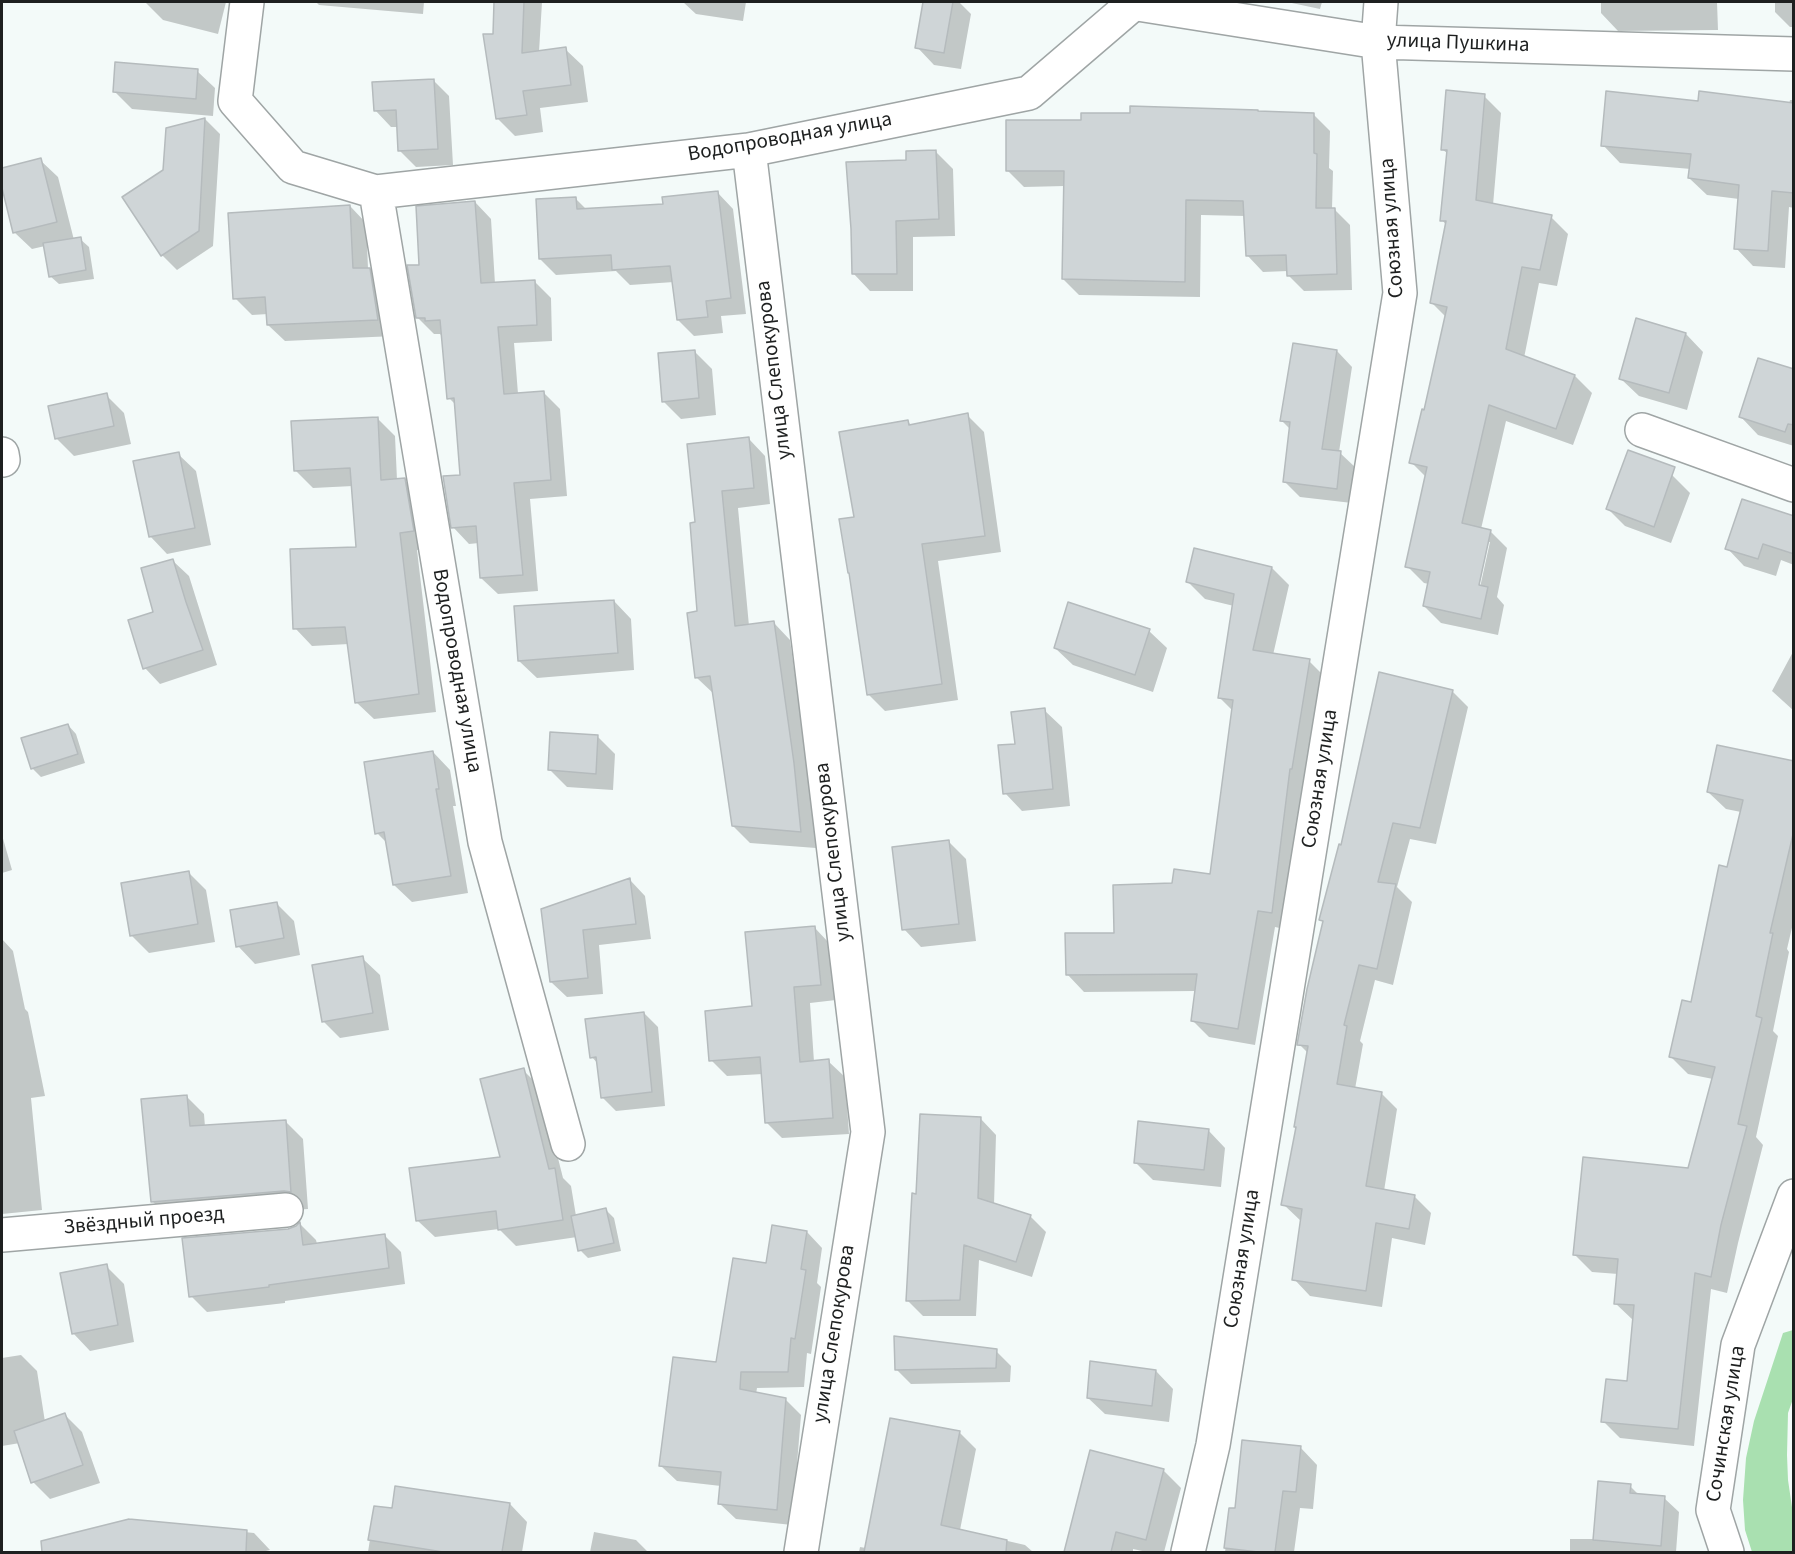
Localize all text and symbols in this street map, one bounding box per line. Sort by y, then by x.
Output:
street label: улица Пушкина [1386,29,1530,59]
street label: Водопроводная улица [686,108,894,168]
street label: Союзная улица [1376,157,1410,299]
street label: улица Слепокурова [752,279,798,461]
street label: Водопроводная улица [426,567,486,775]
street label: Союзная улица [1298,708,1344,850]
street label: улица Слепокурова [811,761,857,943]
street label: Союзная улица [1220,1188,1266,1330]
street label: Звёздный проезд [63,1202,225,1242]
street label: улица Слепокурова [808,1243,862,1425]
street label: Сочинская улица [1702,1344,1752,1504]

